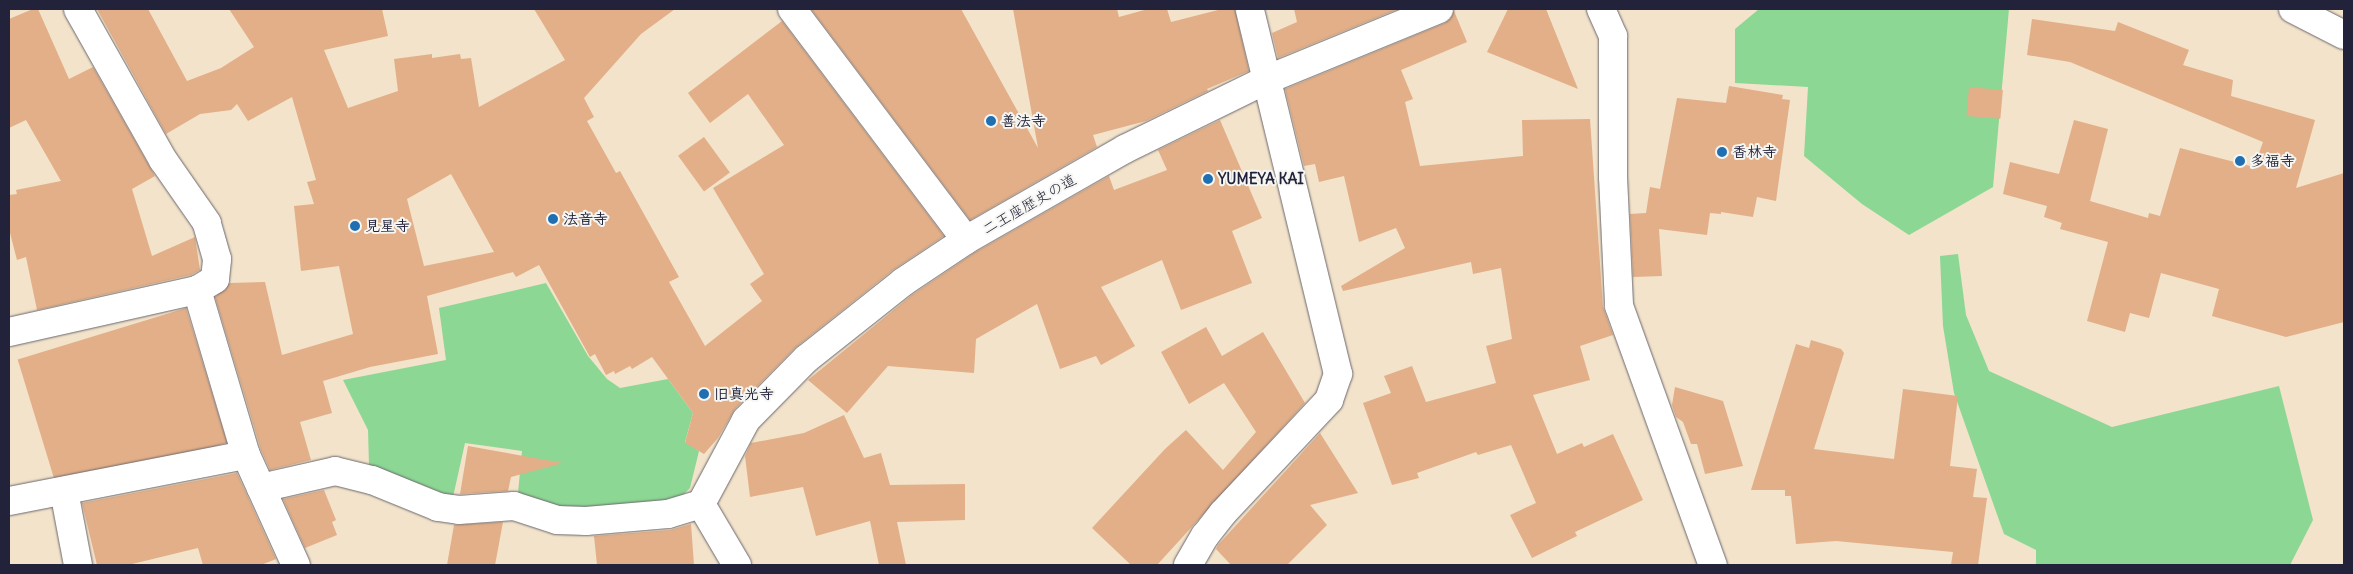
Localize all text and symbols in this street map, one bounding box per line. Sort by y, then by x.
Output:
place label: 善法寺 [1001,112,1046,130]
marker: 善法寺 [985,115,997,127]
place label: 香林寺 [1732,143,1777,161]
marker: 香林寺 [1716,146,1728,158]
place label: 多福寺 [2250,152,2295,170]
marker: 多福寺 [2234,155,2246,167]
street label: 二王座歴史の道 [979,170,1079,238]
place label: YUMEYA KAI [1218,170,1304,188]
marker: YUMEYA KAI [1202,173,1214,185]
place label: 法音寺 [563,210,608,228]
marker: 法音寺 [547,213,559,225]
place label: 見星寺 [365,217,410,235]
marker: 見星寺 [349,220,361,232]
place label: 旧真光寺 [714,385,774,403]
marker: 旧真光寺 [698,388,710,400]

